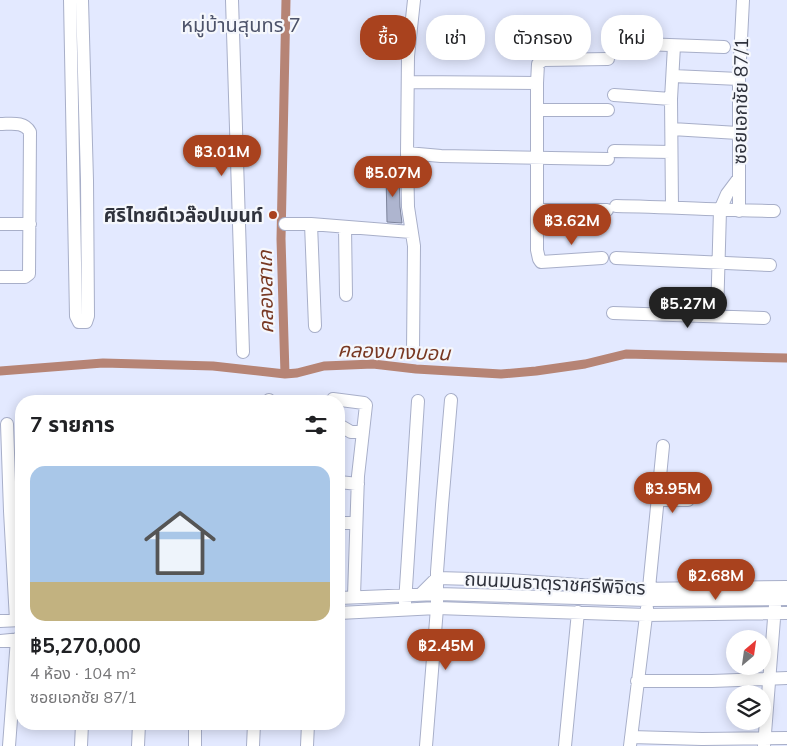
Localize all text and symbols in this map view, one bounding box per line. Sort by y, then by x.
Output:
district label: หมู่บ้านสุนทร 7 [181,12,301,38]
chip: ซื้อ [360,15,416,60]
chip: เช่า [426,15,485,60]
chip: ตัวกรอง [495,15,591,60]
chip: ใหม่ [601,15,663,60]
street label: ซอยเอกชัย 87/1 [727,37,753,165]
pin: ฿3.01M [181,134,263,177]
text: ฿3.01M [194,141,250,161]
pin: ฿5.07M [352,156,434,198]
text: ฿5.07M [365,162,421,182]
place label: ศิริไทยดีเวล๊อปเมนท์ [104,203,263,227]
pin: ฿3.62M [531,204,613,246]
marker: ศิริไทยดีเวล๊อปเมนท์ [267,209,279,221]
text: ฿3.62M [544,210,600,230]
water label: คลองสาเก [252,249,278,334]
pin: ฿5.27M [647,286,729,329]
text: ฿5.27M [660,293,716,313]
water label: คลองบางบอน [337,337,452,366]
text: 7 รายการ [30,411,115,437]
icon: filters [302,411,330,439]
pin: ฿3.95M [632,472,714,514]
text: ฿3.95M [645,478,701,498]
icon: home [135,498,225,588]
pin: ฿2.68M [675,558,757,601]
text: ฿2.68M [688,565,744,585]
street label: ถนนมนธาตุราชศรีพิจิตร [464,566,646,600]
pin: ฿2.45M [405,628,487,671]
north arrow [726,630,771,675]
map controls [726,630,771,730]
text: ฿5,270,000 [30,632,141,658]
text: ฿2.45M [418,635,474,655]
text: 4 ห้อง · 104 m² [30,663,136,683]
button: layers [726,685,771,730]
text: ซอยเอกชัย 87/1 [30,687,137,707]

